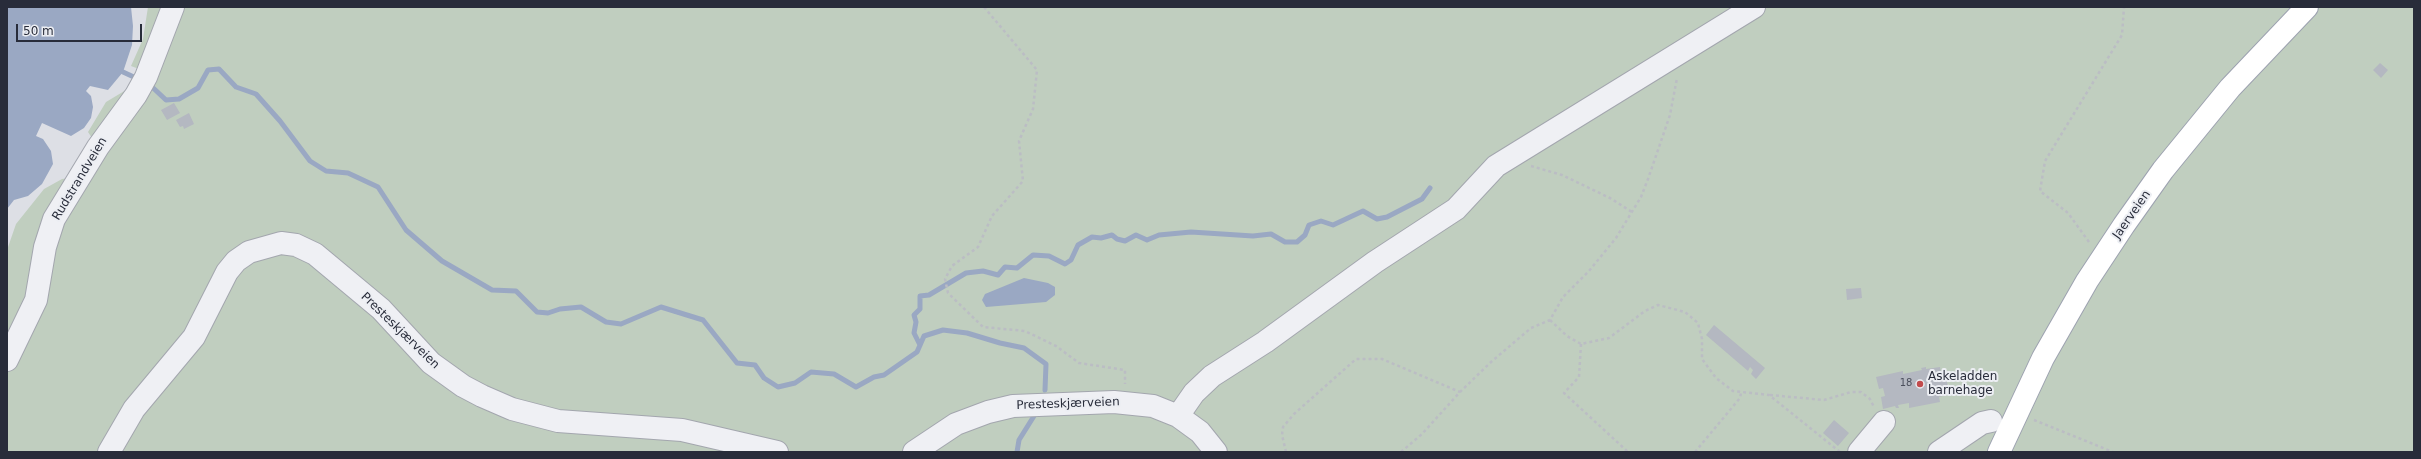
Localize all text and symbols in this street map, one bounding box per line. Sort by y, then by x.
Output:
scale bar [18,16,144,42]
text: 50 m [23,24,54,38]
street label: Rudstrandveien [50,135,110,223]
street label: Jaerveien [2110,188,2154,242]
street label: Presteskjærveien [358,290,442,372]
place label: Askeladden barnehage [1928,370,1997,398]
house number: 18 [1900,377,1912,389]
marker: Askeladden barnehage [1915,379,1925,389]
street label: Presteskjærveien [1016,395,1120,413]

